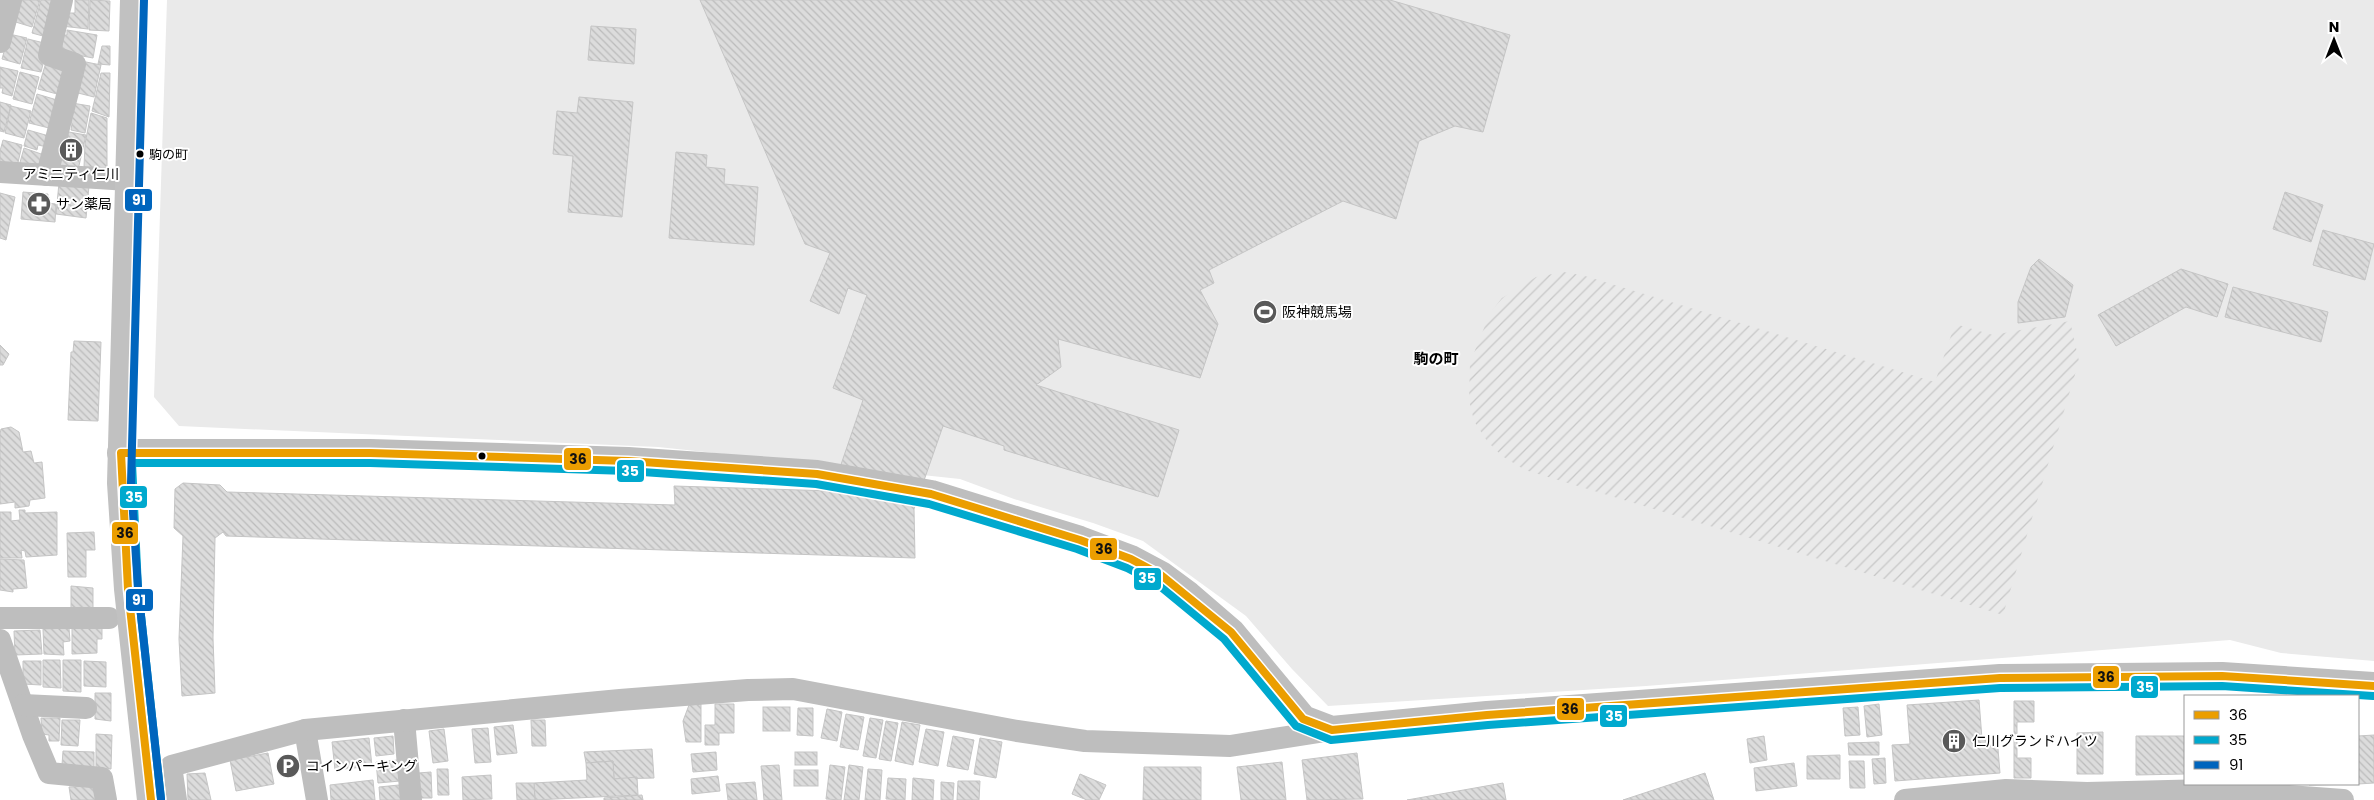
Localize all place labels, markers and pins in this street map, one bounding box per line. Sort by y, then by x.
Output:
building icon: アミニティ仁川 [58,137,84,163]
place label: 駒の町 [149,145,188,164]
marker: 駒の町 [135,149,145,159]
place label: アミニティ仁川 [23,164,119,184]
pharmacy icon: サン薬局 [26,191,52,217]
place label: サン薬局 [56,194,112,214]
sports icon: 阪神競馬場 [1252,299,1278,325]
place label: 阪神競馬場 [1282,302,1352,322]
unlabelled marker [477,451,487,461]
building icon: 仁川グランドハイツ [1941,728,1967,754]
place label: 仁川グランドハイツ [1972,731,2098,751]
parking icon: コインパーキング [275,753,301,779]
place label: コインパーキング [306,756,418,776]

